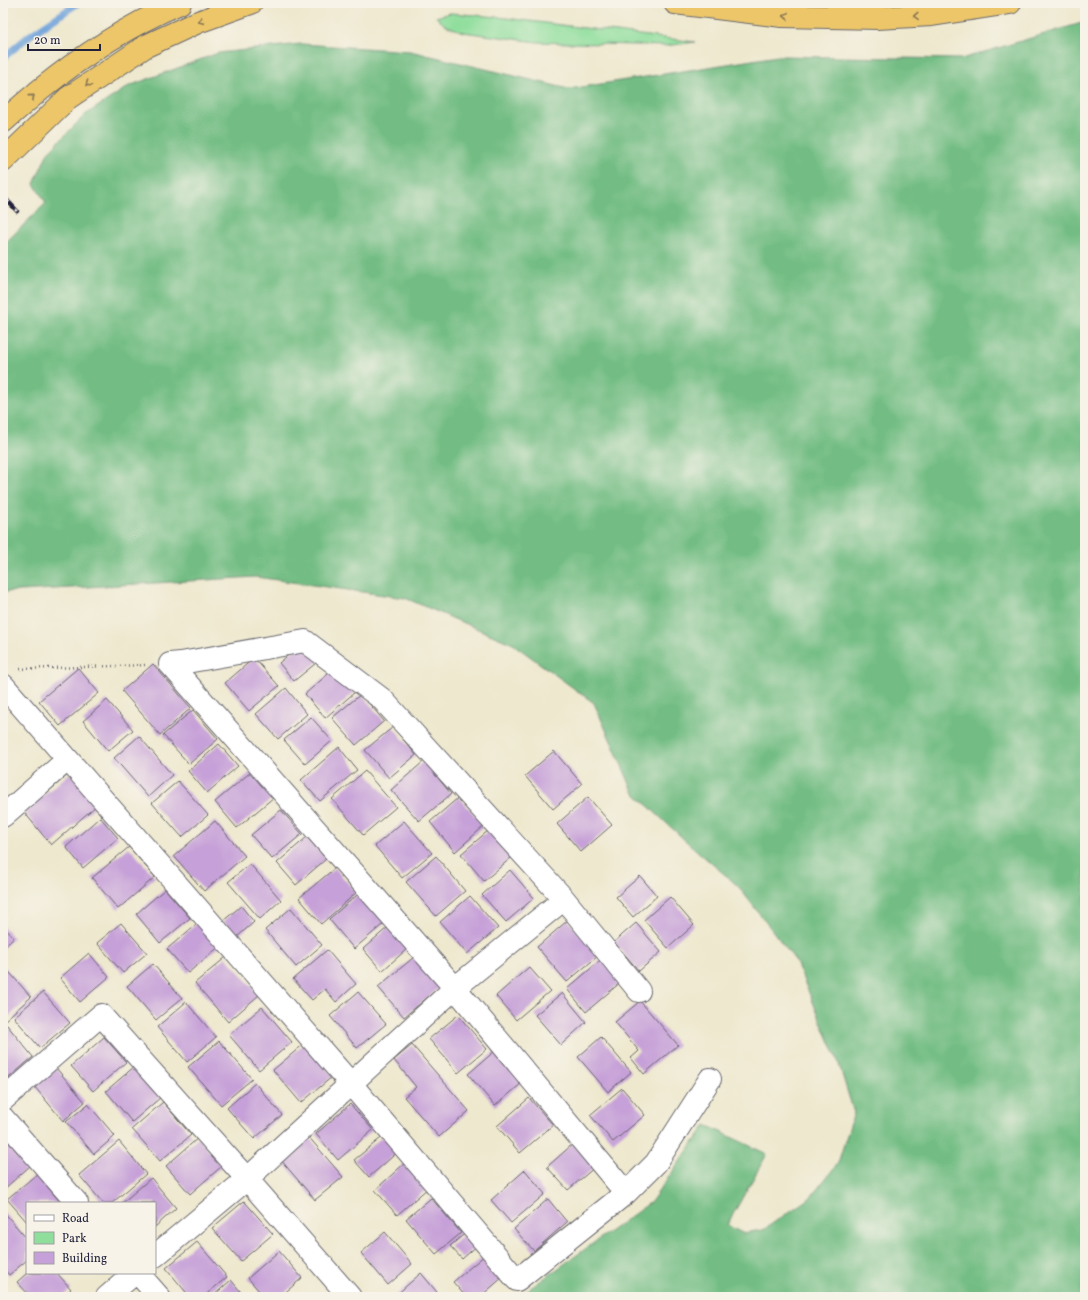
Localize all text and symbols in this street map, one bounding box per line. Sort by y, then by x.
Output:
one-way arrow [913,11,919,20]
one-way arrow [783,12,789,21]
one-way arrow [198,16,205,24]
scale bar [28,26,100,52]
text: 20 m [34,33,61,49]
one-way arrow [85,79,92,87]
one-way arrow [28,94,35,101]
legend [26,1202,156,1274]
text: Road [62,1211,89,1227]
text: Park [62,1231,87,1247]
text: Building [62,1251,107,1267]

